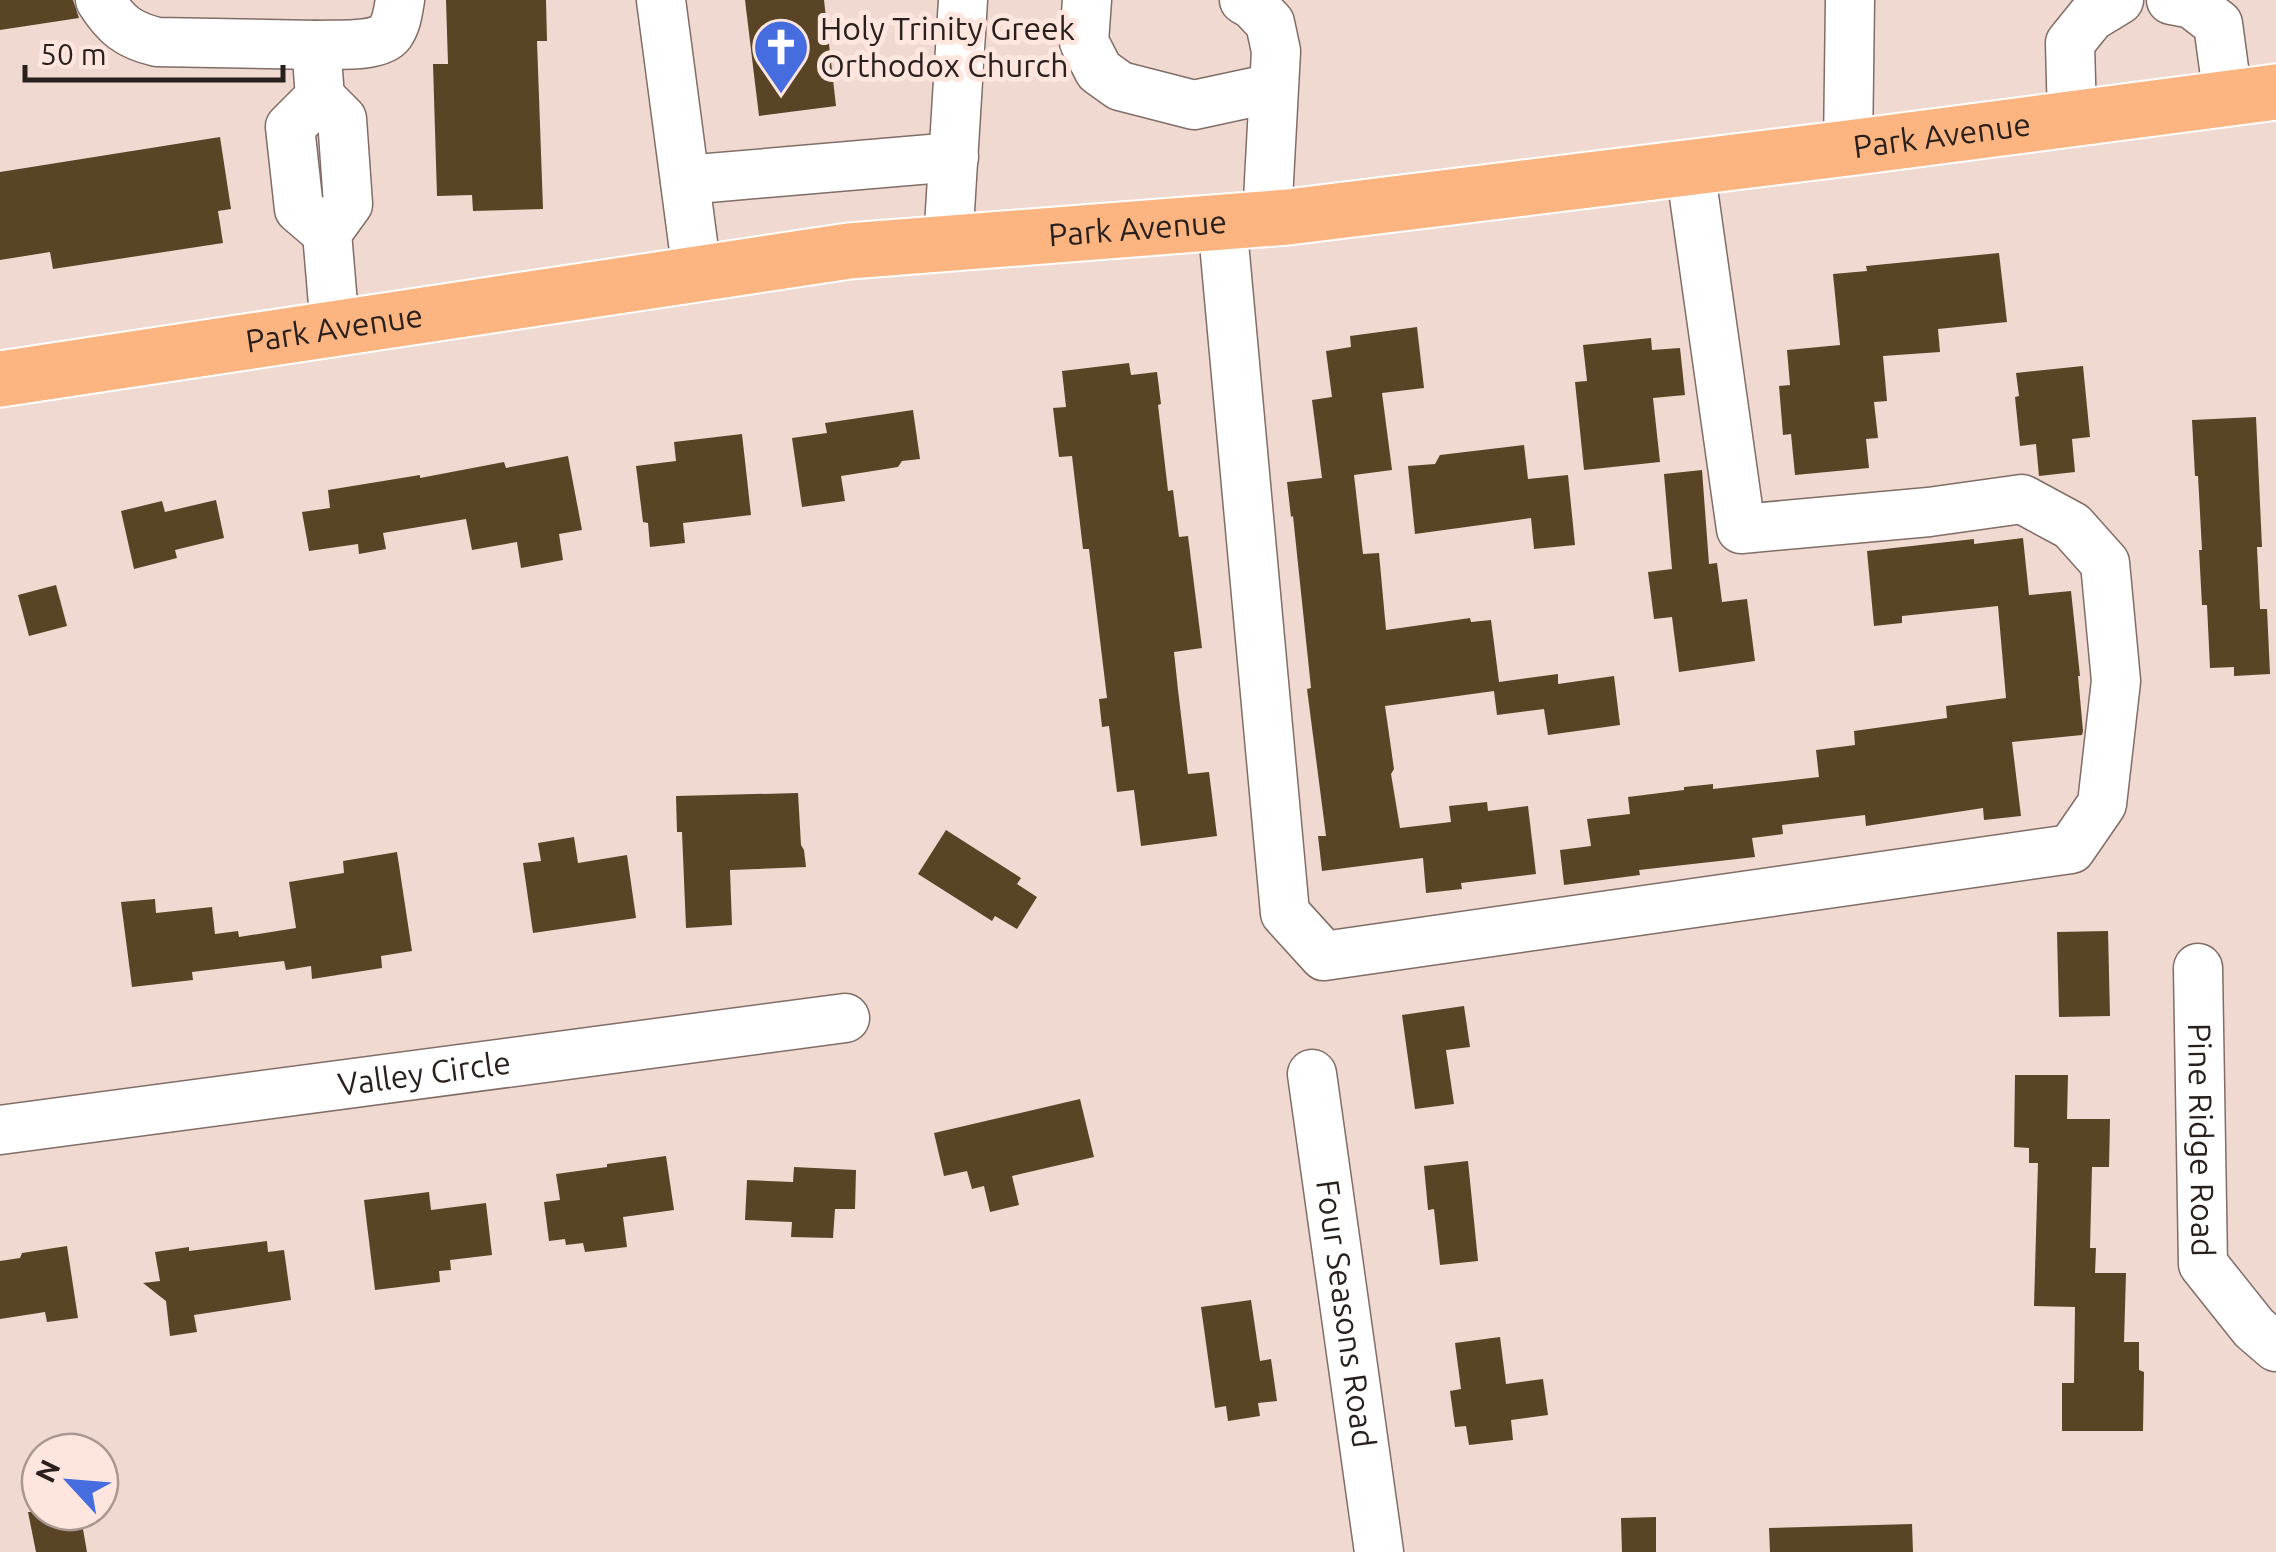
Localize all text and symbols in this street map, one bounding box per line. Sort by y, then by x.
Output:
place label: Holy Trinity Greek Orthodox Church [820,10,1075,83]
church icon: Holy Trinity Greek Orthodox Church [751,17,811,96]
scale bar [25,20,282,82]
text: 50 m [40,37,107,71]
street label: Park Avenue [1851,105,2033,164]
street label: Park Avenue [1047,203,1228,253]
street label: Park Avenue [243,296,425,359]
street label: Pine Ridge Road [2182,1023,2222,1257]
street label: Valley Circle [336,1044,513,1102]
street label: Four Seasons Road [1310,1177,1383,1450]
north arrow [20,1432,120,1532]
text: N [29,1455,66,1487]

